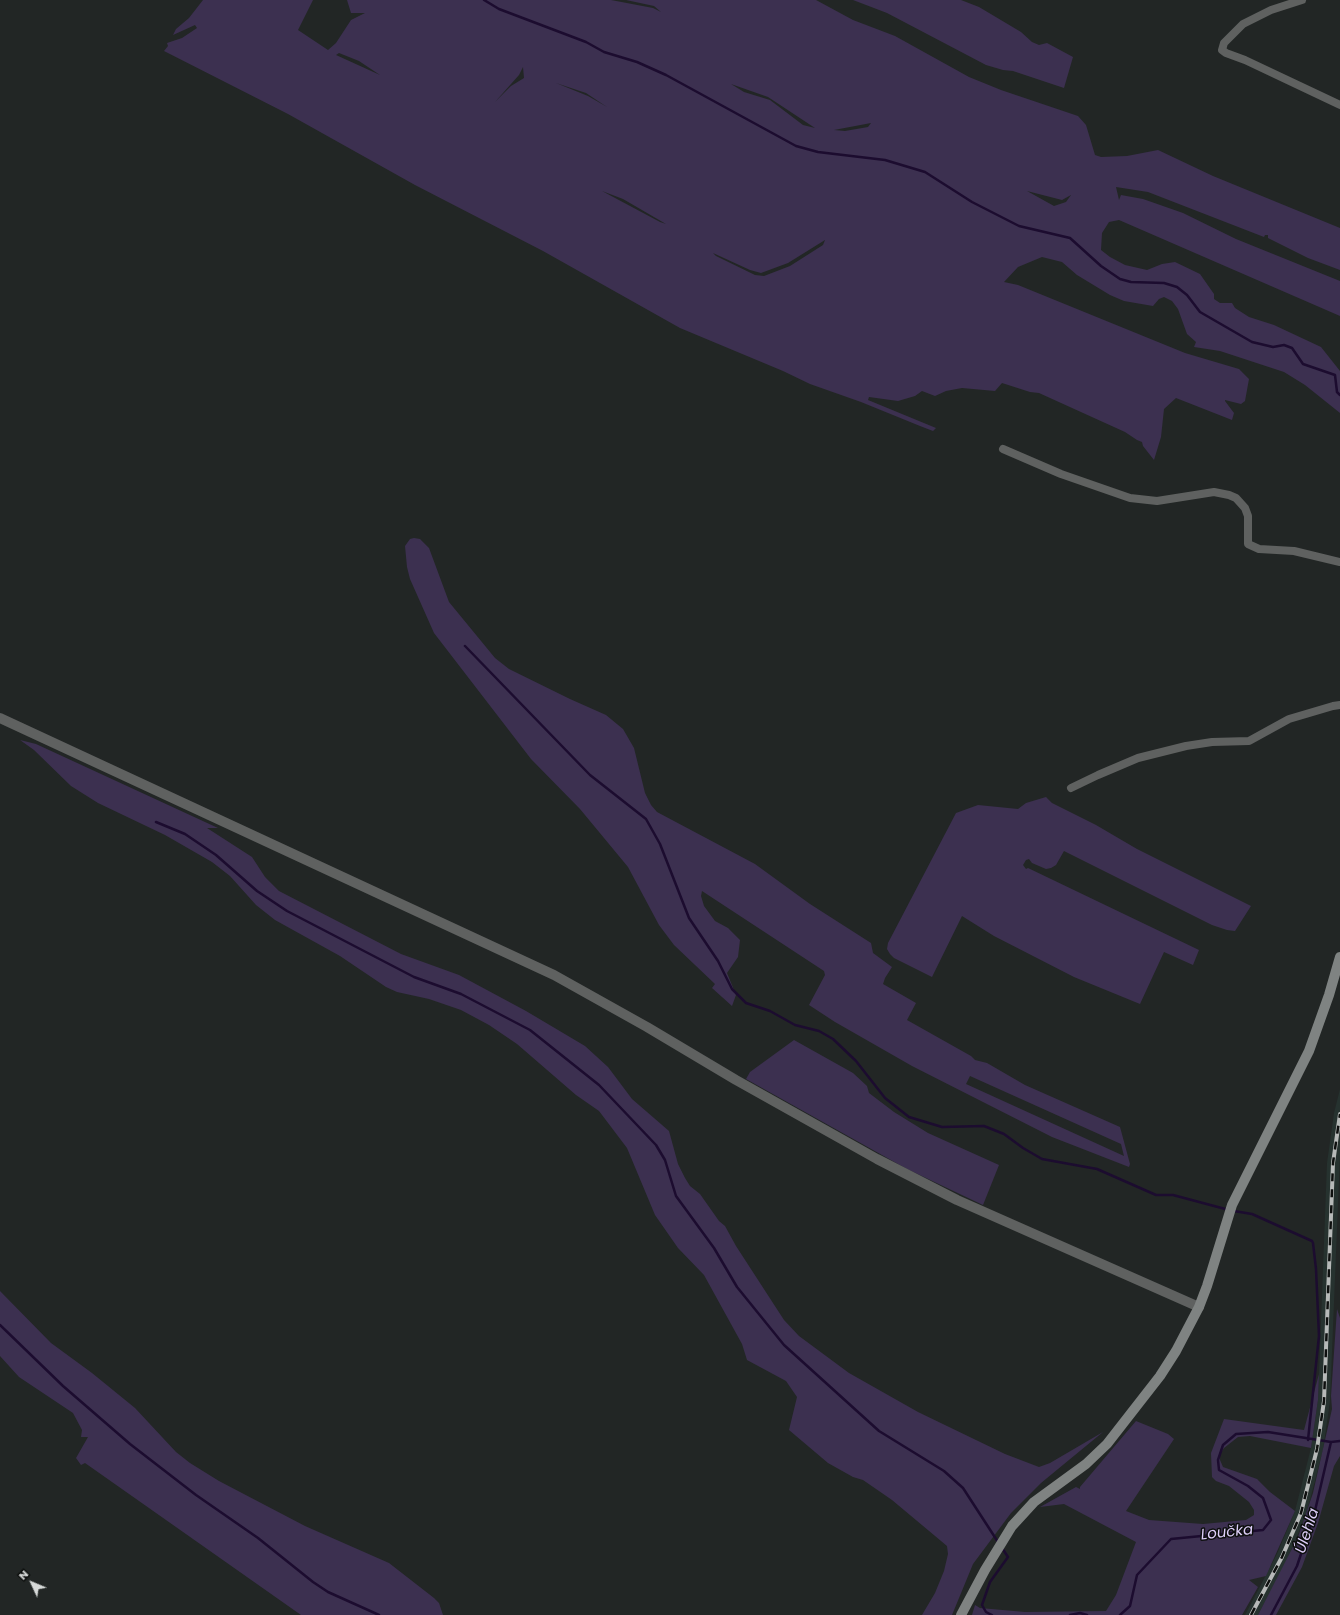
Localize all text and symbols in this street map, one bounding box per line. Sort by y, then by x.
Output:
water label: Úlehla [1292,1506,1324,1556]
water label: Loučka [1200,1521,1254,1545]
north arrow [12,1563,52,1603]
text: N [15,1566,32,1583]

